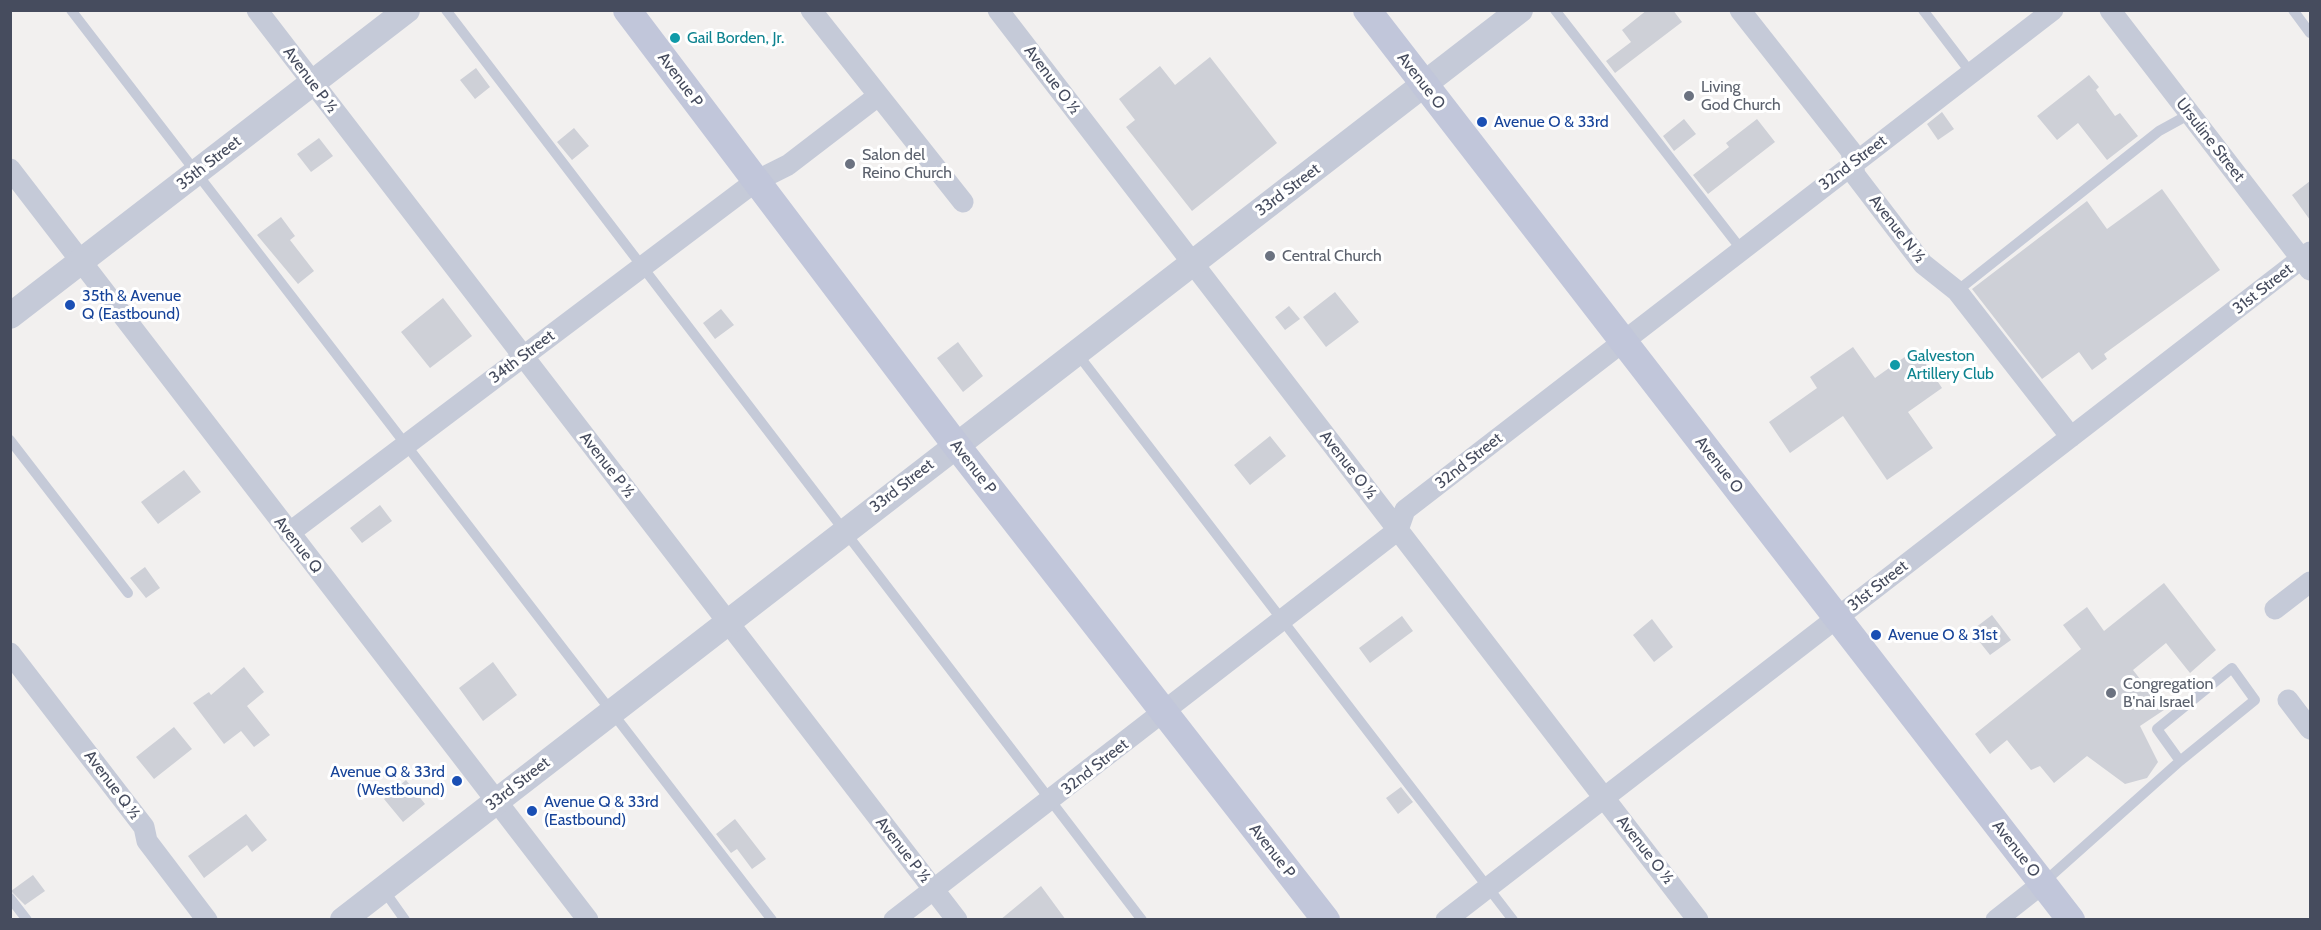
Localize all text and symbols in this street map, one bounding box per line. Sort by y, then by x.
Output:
place label: Gail Borden, Jr. [687,28,784,48]
marker: Gail Borden, Jr. [668,31,682,45]
street label: Avenue O ½ [1020,42,1084,118]
street label: Avenue P ½ [279,43,341,117]
street label: Avenue P [653,49,707,111]
street label: Avenue O [1393,49,1449,113]
place label: Living God Church [1701,77,1781,115]
marker: Living God Church [1682,89,1696,103]
street label: Ursuline Street [2172,95,2248,185]
place label: Avenue O & 33rd [1494,112,1609,132]
marker: Avenue O & 33rd [1475,115,1489,129]
street label: 32nd Street [1815,131,1891,195]
street label: 35th Street [173,132,245,194]
place label: Salon del Reino Church [862,145,952,183]
marker: Salon del Reino Church [843,157,857,171]
street label: 33rd Street [1252,160,1324,220]
street label: Avenue N ½ [1865,192,1929,266]
place label: Central Church [1282,246,1382,266]
marker: Central Church [1263,249,1277,263]
street label: 31st Street [2229,260,2297,318]
place label: 35th & Avenue Q (Eastbound) [82,286,181,324]
marker: 35th & Avenue Q (Eastbound) [63,298,77,312]
street label: 34th Street [486,326,558,388]
place label: Galveston Artillery Club [1907,346,1994,384]
marker: Galveston Artillery Club [1888,358,1902,372]
street label: Avenue O ½ [1315,427,1381,503]
street label: Avenue P ½ [575,428,639,502]
street label: 32nd Street [1432,429,1506,493]
street label: Avenue O [1691,433,1747,497]
street label: Avenue P [946,436,1000,498]
street label: 33rd Street [866,455,938,517]
street label: Avenue Q [270,513,326,577]
street label: 31st Street [1844,557,1912,615]
place label: Avenue O & 31st [1888,625,1998,645]
marker: Avenue O & 31st [1869,628,1883,642]
place label: Congregation B'nai Israel [2123,674,2213,712]
marker: Congregation B'nai Israel [2104,686,2118,700]
street label: 32nd Street [1058,735,1132,799]
street label: Avenue Q ½ [80,747,144,823]
street label: 33rd Street [482,753,554,815]
place label: Avenue Q & 33rd (Westbound) [330,762,445,800]
marker: Avenue Q & 33rd (Westbound) [450,774,464,788]
place label: Avenue Q & 33rd (Eastbound) [544,792,659,830]
marker: Avenue Q & 33rd (Eastbound) [525,804,539,818]
street label: Avenue O ½ [1612,812,1678,888]
street label: Avenue P ½ [871,813,935,887]
street label: Avenue O [1988,817,2044,881]
street label: Avenue P [1245,820,1299,882]

